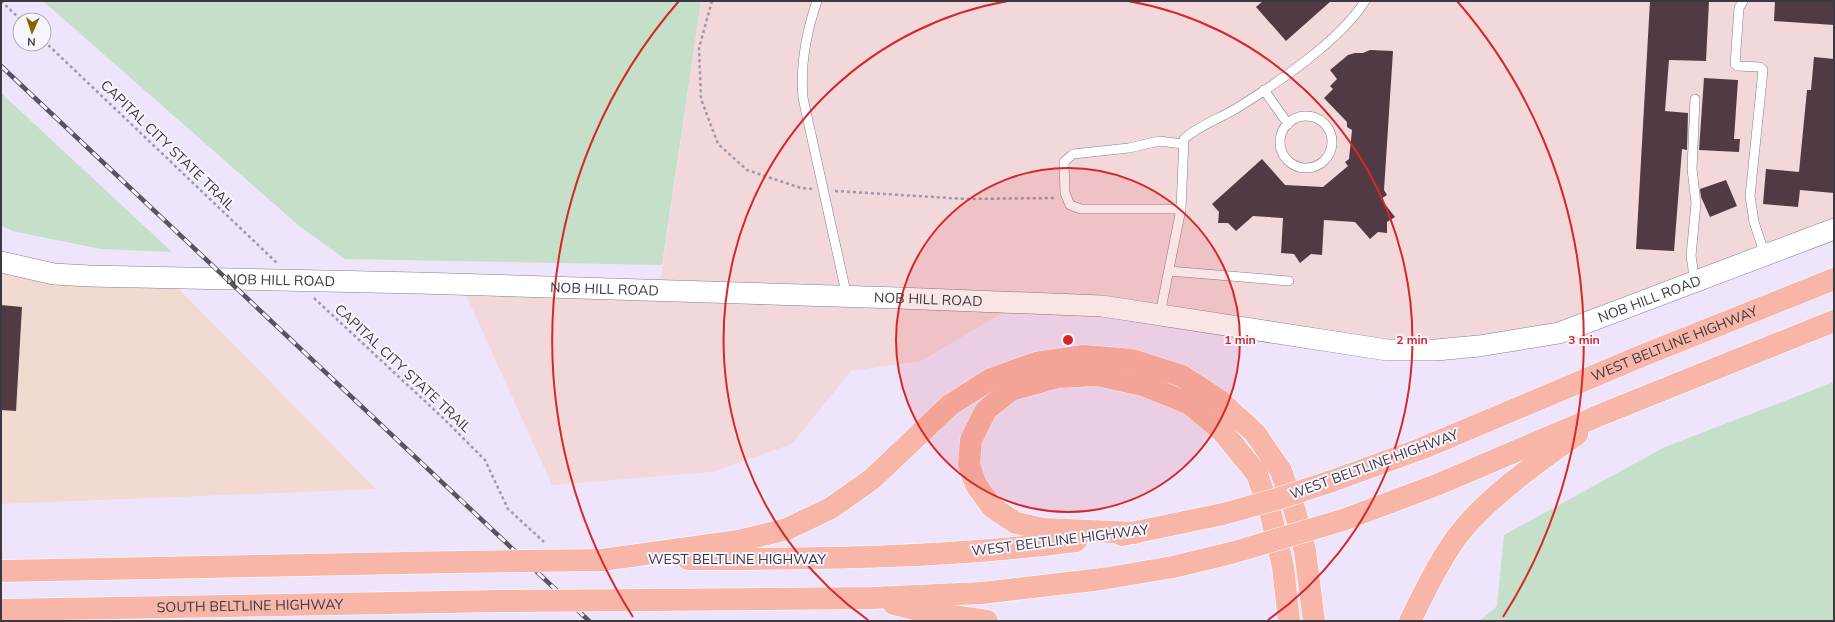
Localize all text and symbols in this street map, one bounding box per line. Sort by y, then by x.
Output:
north arrow [12,12,52,52]
text: N [27,35,36,49]
street label: CAPITAL CITY STATE TRAIL [97,76,239,214]
street label: NOB HILL ROAD [226,270,335,290]
street label: NOB HILL ROAD [1595,271,1703,327]
street label: NOB HILL ROAD [550,278,659,300]
street label: NOB HILL ROAD [874,288,983,310]
street label: CAPITAL CITY STATE TRAIL [331,300,475,436]
street label: WEST BELTLINE HIGHWAY [1588,301,1761,385]
text: 1 min [1224,332,1256,347]
text: 2 min [1396,332,1428,347]
text: 3 min [1568,332,1600,347]
centre of rings [1061,333,1075,347]
street label: WEST BELTLINE HIGHWAY [1287,425,1461,503]
street label: WEST BELTLINE HIGHWAY [971,520,1150,560]
street label: WEST BELTLINE HIGHWAY [648,550,826,568]
street label: SOUTH BELTLINE HIGHWAY [157,595,344,616]

